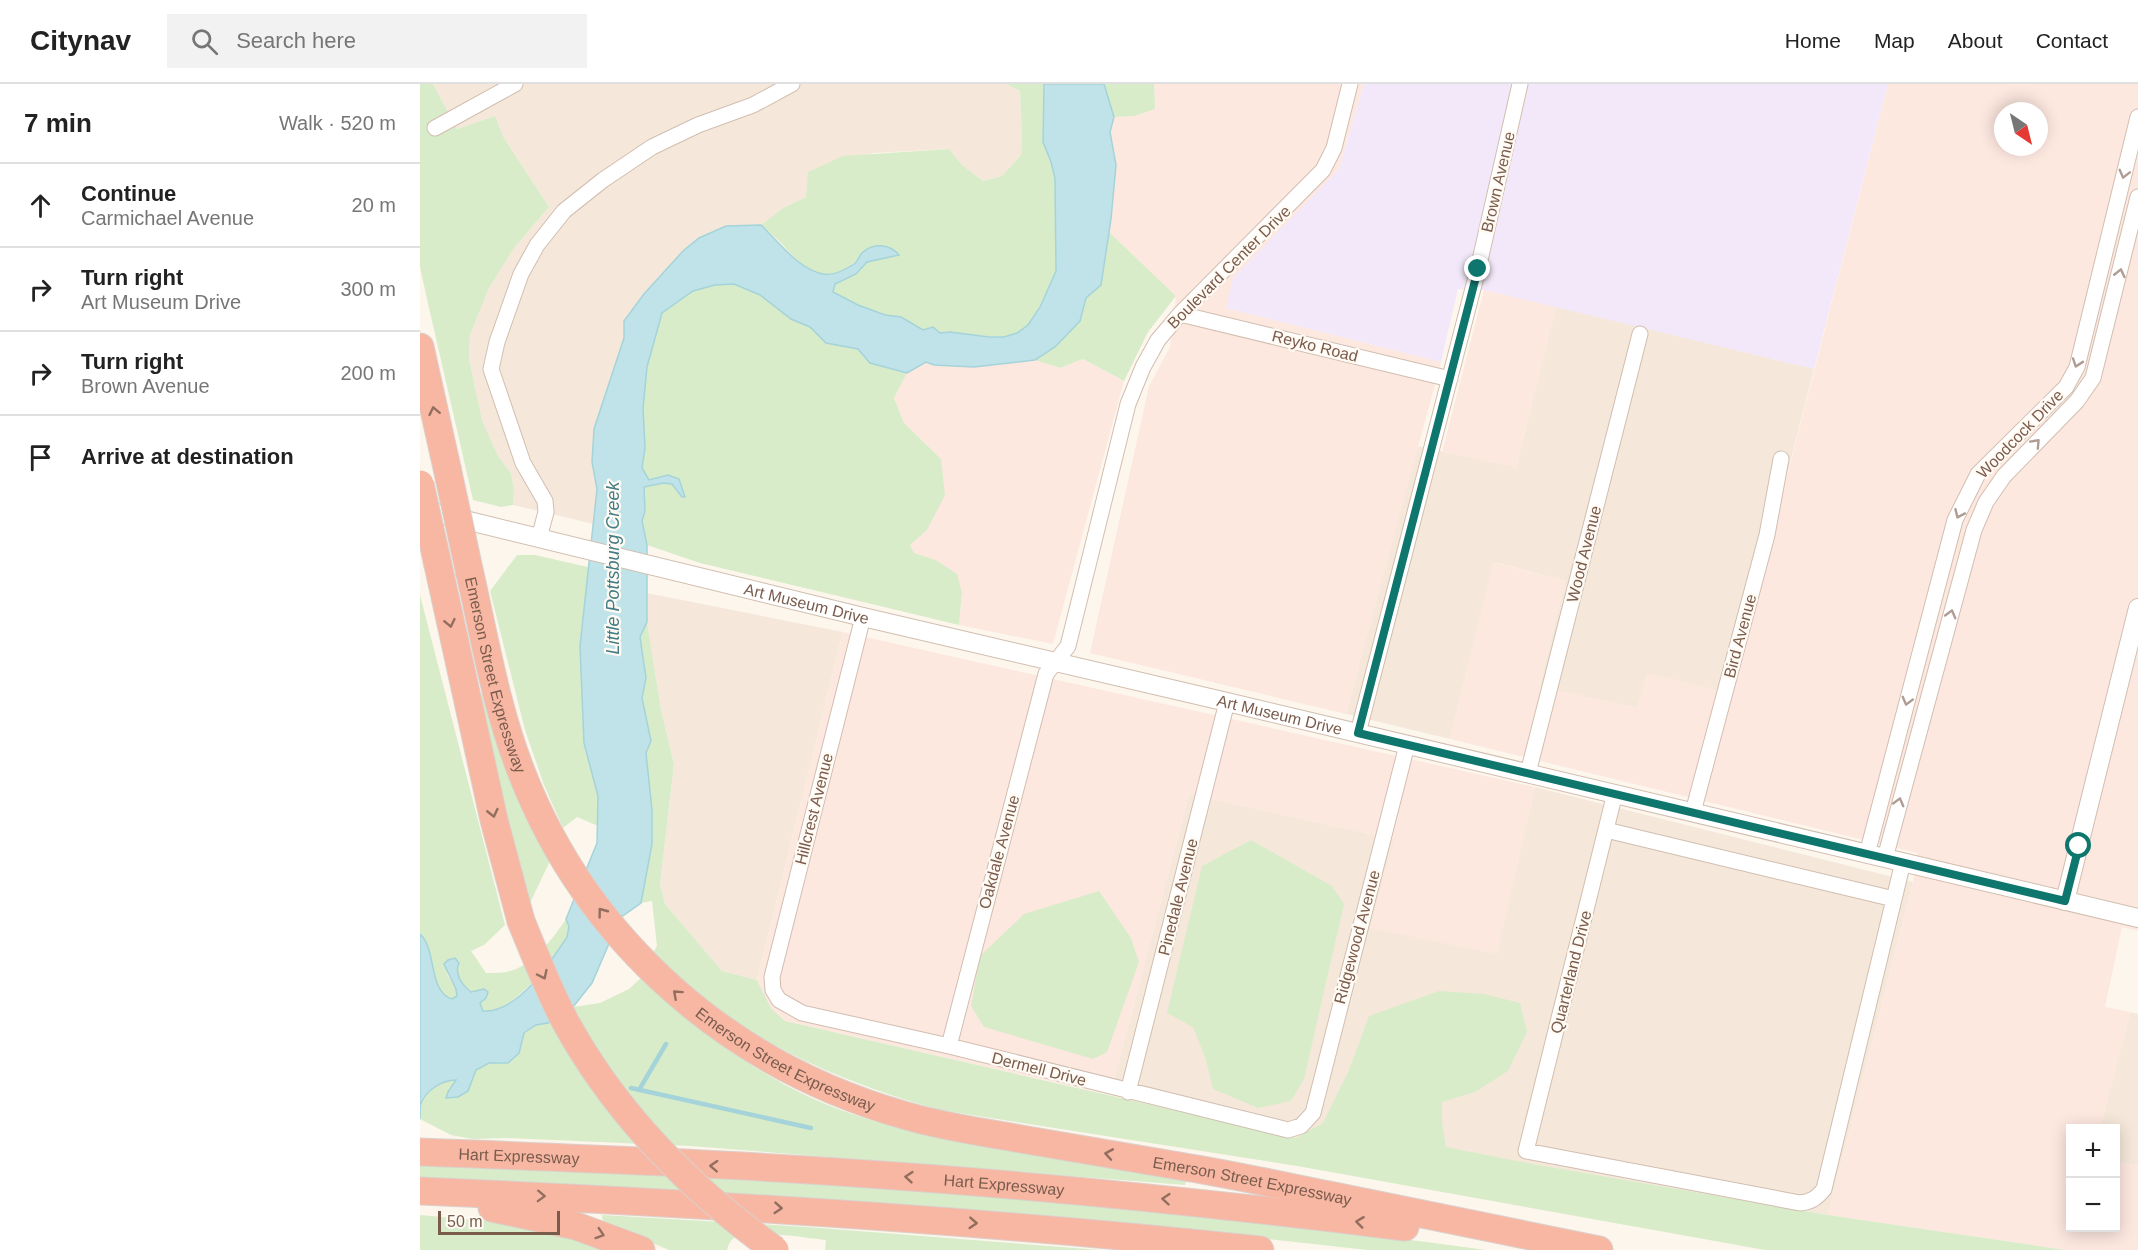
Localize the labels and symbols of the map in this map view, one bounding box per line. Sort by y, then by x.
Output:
north arrow [1994,102,2048,156]
street label: Brown Avenue [1478,130,1518,234]
one-way arrow [2119,168,2132,178]
street label: Boulevard Center Drive [1164,202,1294,332]
route end [1464,255,1490,281]
one-way arrow [2112,268,2125,278]
street label: Reyko Road [1270,327,1360,365]
one-way arrow [2072,357,2085,368]
street label: Woodcock Drive [1974,386,2067,482]
one-way arrow [428,406,441,416]
one-way arrow [2029,439,2040,449]
water label: Little Pottsburg Creek [603,480,623,655]
street label: Wood Avenue [1564,504,1604,604]
one-way arrow [1954,507,1966,518]
street label: Emerson Street Expressway [462,575,529,775]
street label: Art Museum Drive [742,580,871,627]
street label: Bird Avenue [1721,592,1759,680]
one-way arrow [1944,609,1956,620]
one-way arrow [443,617,456,627]
street label: Art Museum Drive [1216,691,1344,738]
one-way arrow [1902,696,1914,706]
street label: Hillcrest Avenue [792,751,836,867]
street label: Oakdale Avenue [976,793,1022,911]
one-way arrow [1892,797,1905,807]
one-way arrow [485,808,498,818]
route start [2065,832,2091,858]
street label: Pinedale Avenue [1155,837,1201,957]
street label: Ridgewood Avenue [1331,868,1383,1006]
one-way arrow [598,907,609,918]
street label: Quarterland Drive [1547,909,1595,1035]
one-way arrow [536,969,548,980]
one-way arrow [674,990,684,1001]
street label: Emerson Street Expressway [693,1004,878,1114]
street label: Dermell Drive [990,1049,1088,1089]
street label: Hart Expressway [458,1145,580,1167]
one-way arrow [1105,1148,1114,1160]
street label: Emerson Street Expressway [1152,1153,1353,1208]
one-way arrow [710,1159,719,1172]
one-way arrow [904,1171,914,1184]
street label: Hart Expressway [943,1171,1065,1198]
one-way arrow [537,1190,546,1203]
one-way arrow [1161,1193,1171,1206]
one-way arrow [774,1202,783,1215]
scale bar [438,1208,560,1236]
one-way arrow [968,1216,977,1229]
one-way arrow [1355,1216,1364,1228]
one-way arrow [594,1227,605,1239]

